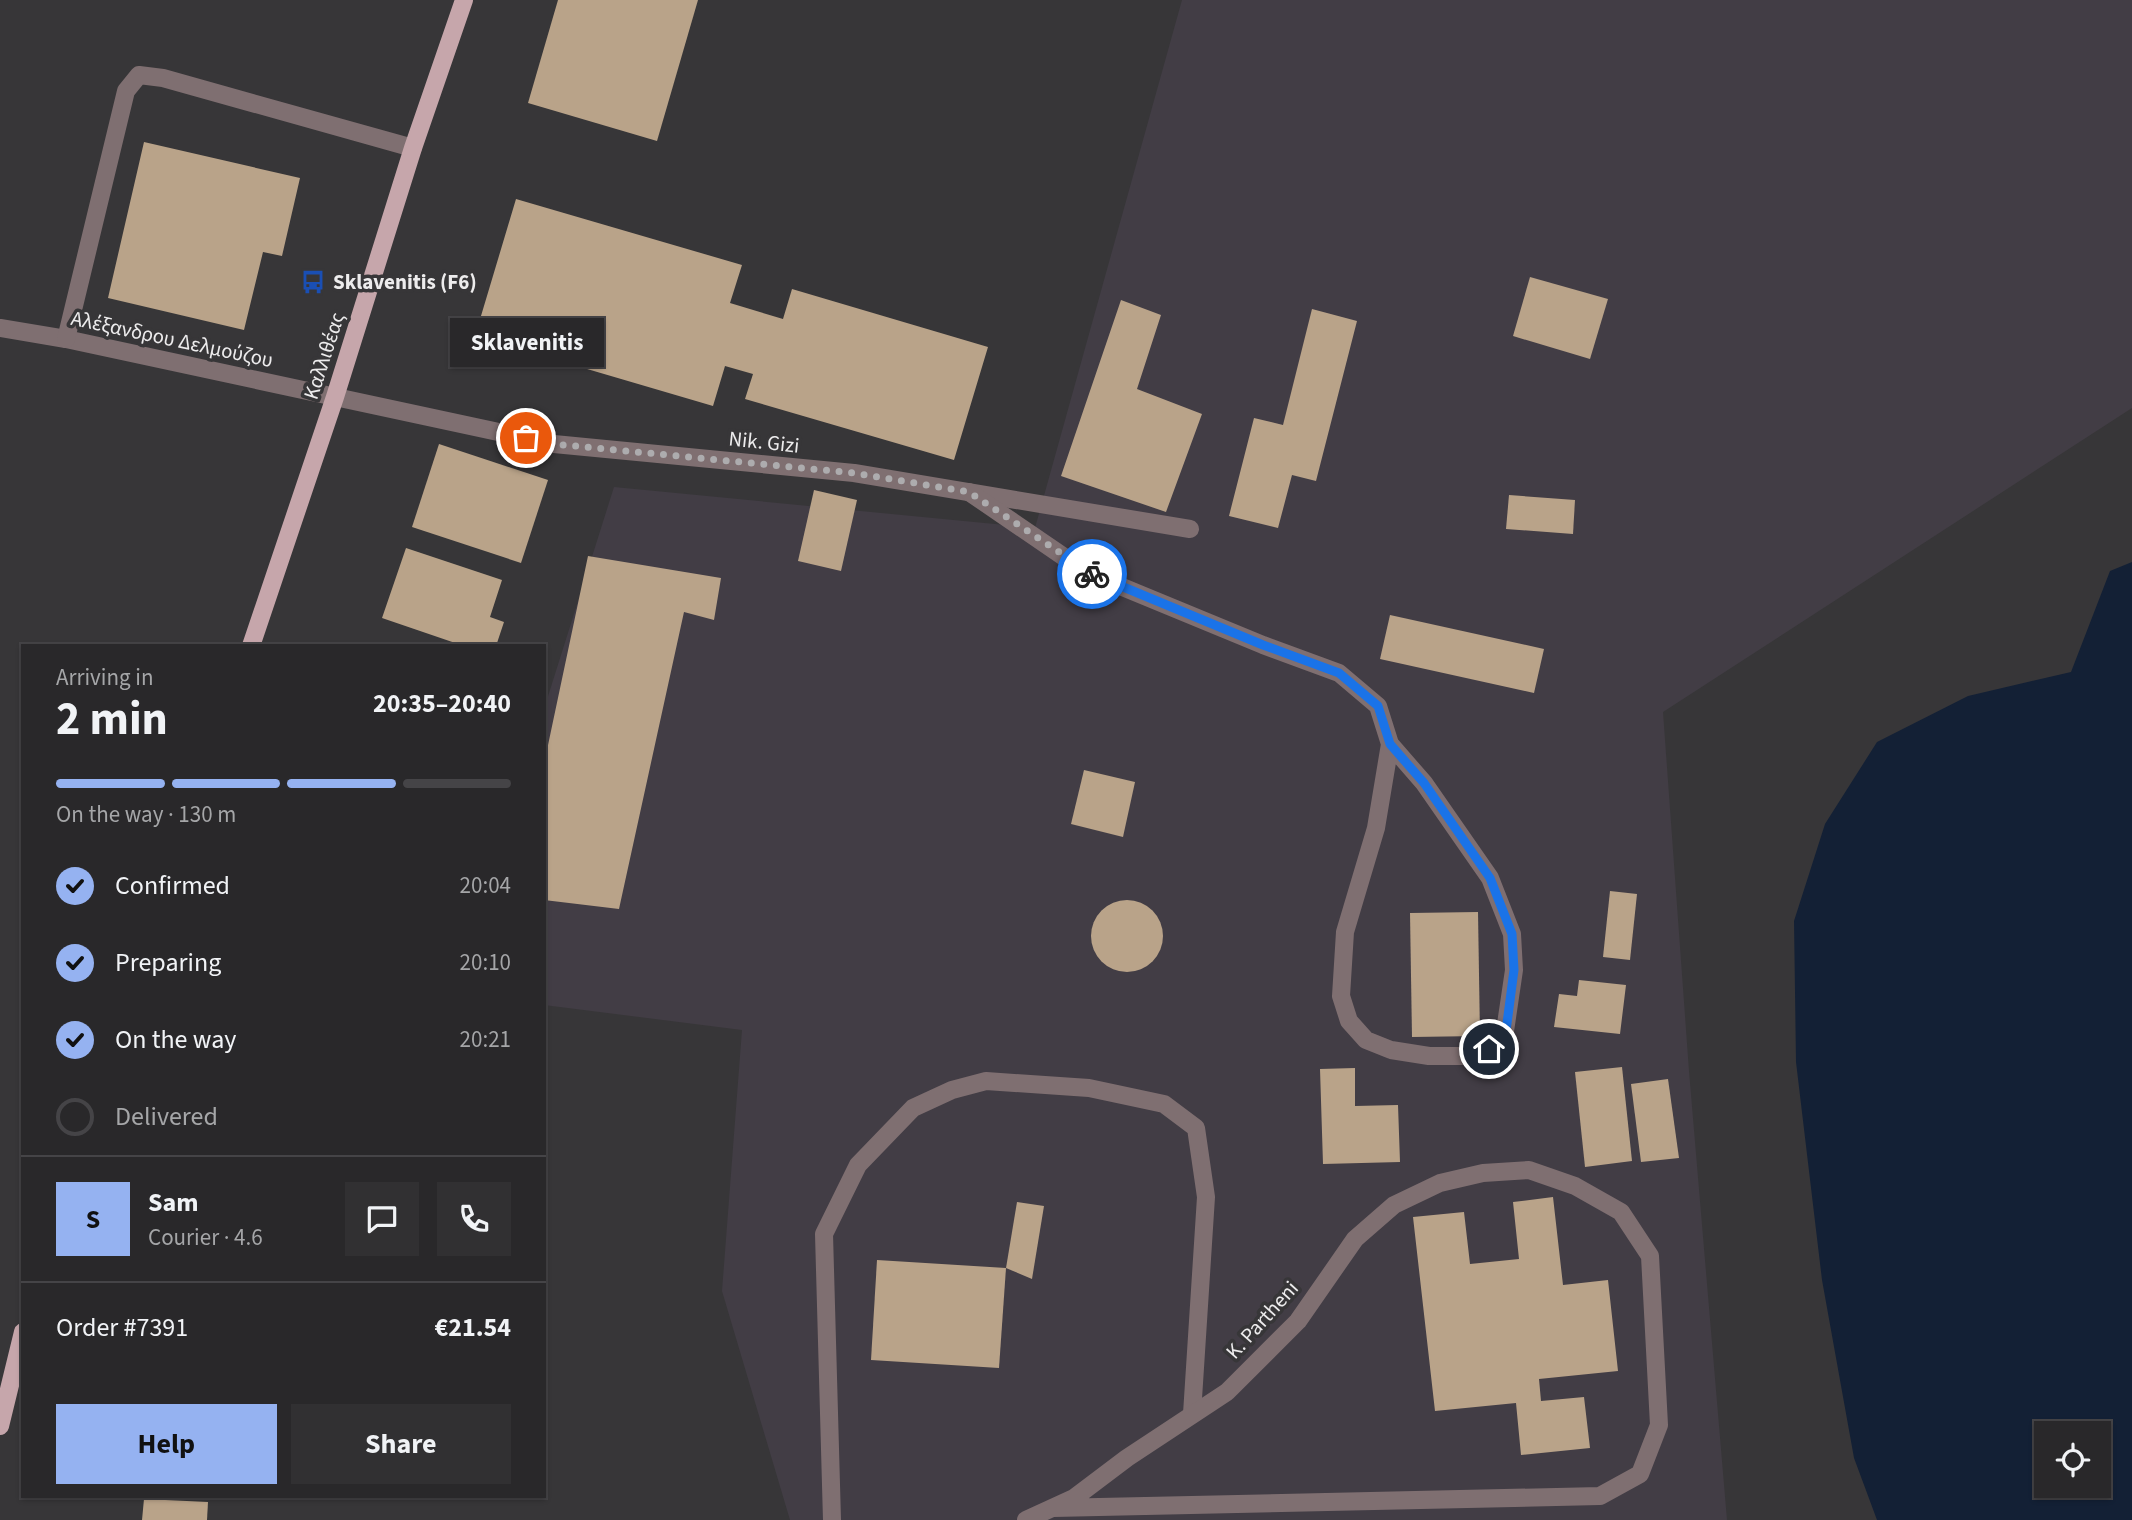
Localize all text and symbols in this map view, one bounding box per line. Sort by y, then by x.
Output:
place label: Sklavenitis (F6) [333,267,477,297]
bus stop icon: Sklavenitis (F6) [299,268,327,296]
street label: Αλέξανδρου Δελμούζου [68,303,276,375]
street label: Καλλιθέας [296,309,352,403]
callout: Sklavenitis [449,319,603,368]
text: Sklavenitis [471,326,583,359]
pin [496,408,556,468]
icon: bag [507,419,545,457]
street label: Nik. Gizi [727,423,801,461]
courier [1057,539,1127,609]
icon: bike [1073,555,1111,593]
text: Arriving in [56,661,154,694]
text: 20:35–20:40 [373,685,511,722]
text: 2 min [56,687,168,752]
text: On the way · 130 m [56,798,236,831]
icon: check [56,867,94,905]
text: Confirmed [115,867,230,904]
text: 20:04 [460,869,511,902]
icon: check [56,944,94,982]
text: Preparing [115,944,221,981]
text: 20:10 [460,946,511,979]
pin [1459,1019,1519,1079]
icon: check [56,1021,94,1059]
text: On the way [115,1021,236,1058]
text: 20:21 [460,1023,511,1056]
icon: home [1470,1030,1508,1068]
text: Delivered [115,1098,218,1135]
button: chat [345,1182,419,1256]
button: phone [437,1182,511,1256]
text: Sam [148,1184,198,1221]
text: S [86,1201,100,1238]
text: Courier · 4.6 [148,1221,263,1254]
street label: K. Partheni [1219,1274,1305,1366]
text: Order #7391 [56,1309,188,1346]
text: €21.54 [435,1309,511,1346]
button: Help [56,1404,277,1484]
button: Share [291,1404,511,1484]
map controls [2034,1421,2111,1498]
button: locate [2034,1421,2111,1498]

